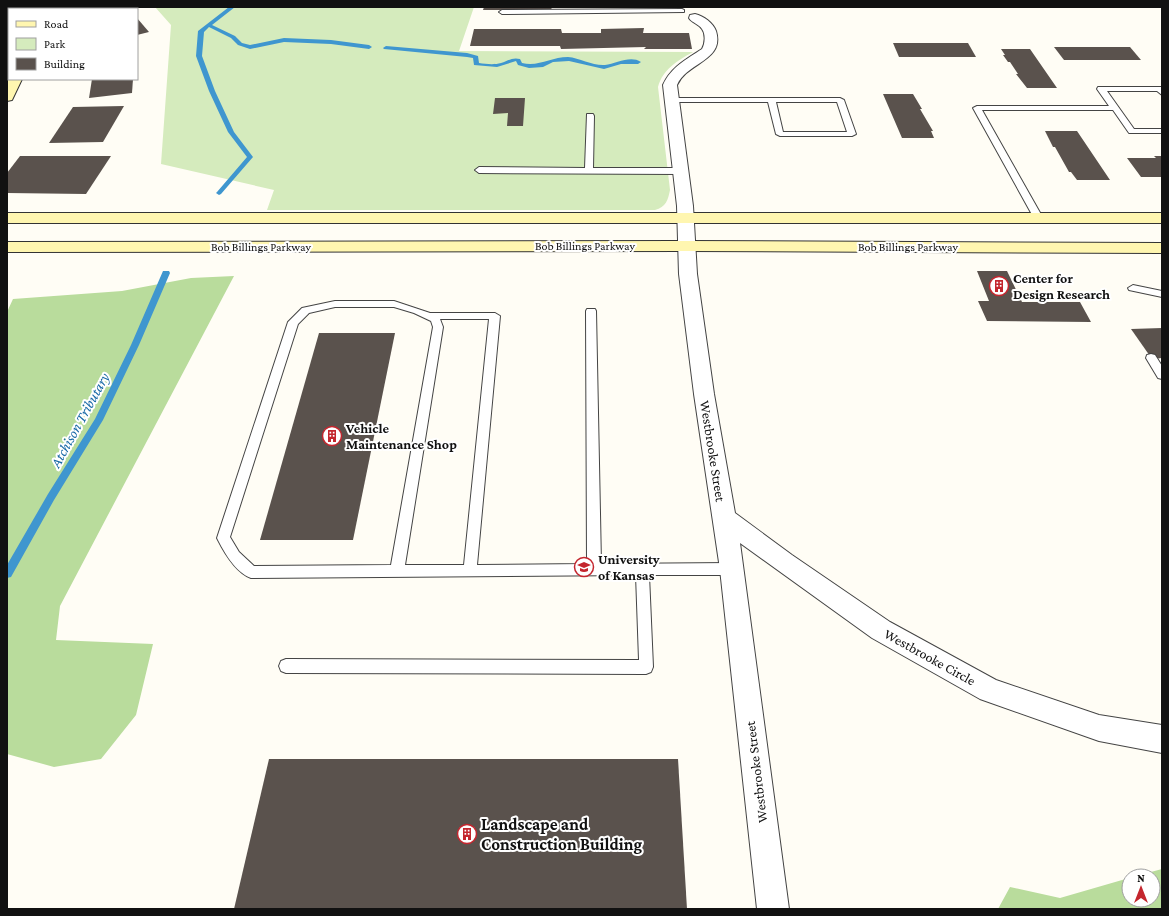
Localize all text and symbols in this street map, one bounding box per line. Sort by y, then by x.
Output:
legend [8,8,138,80]
text: Road [44,17,69,31]
text: Park [44,37,66,51]
text: Building [44,57,85,71]
street label: Bob Billings Parkway [535,239,636,253]
street label: Bob Billings Parkway [211,240,312,254]
street label: Bob Billings Parkway [858,240,959,254]
place label: Center for Design Research [1013,270,1110,302]
building icon: Center for Design Research [988,275,1010,297]
water label: Atchison Tributary [47,370,113,471]
street label: Westbrooke Street [697,399,729,503]
place label: Vehicle Maintenance Shop [345,420,457,452]
building icon: Vehicle Maintenance Shop [321,425,343,447]
place label: University of Kansas [598,551,660,583]
school or university icon: University of Kansas [573,556,595,578]
street label: Westbrooke Circle [882,625,978,689]
street label: Westbrooke Street [742,720,770,824]
place label: Landscape and Construction Building [481,815,642,854]
building icon: Landscape and Construction Building [456,823,478,845]
north arrow [1121,868,1161,908]
text: N [1137,872,1145,884]

